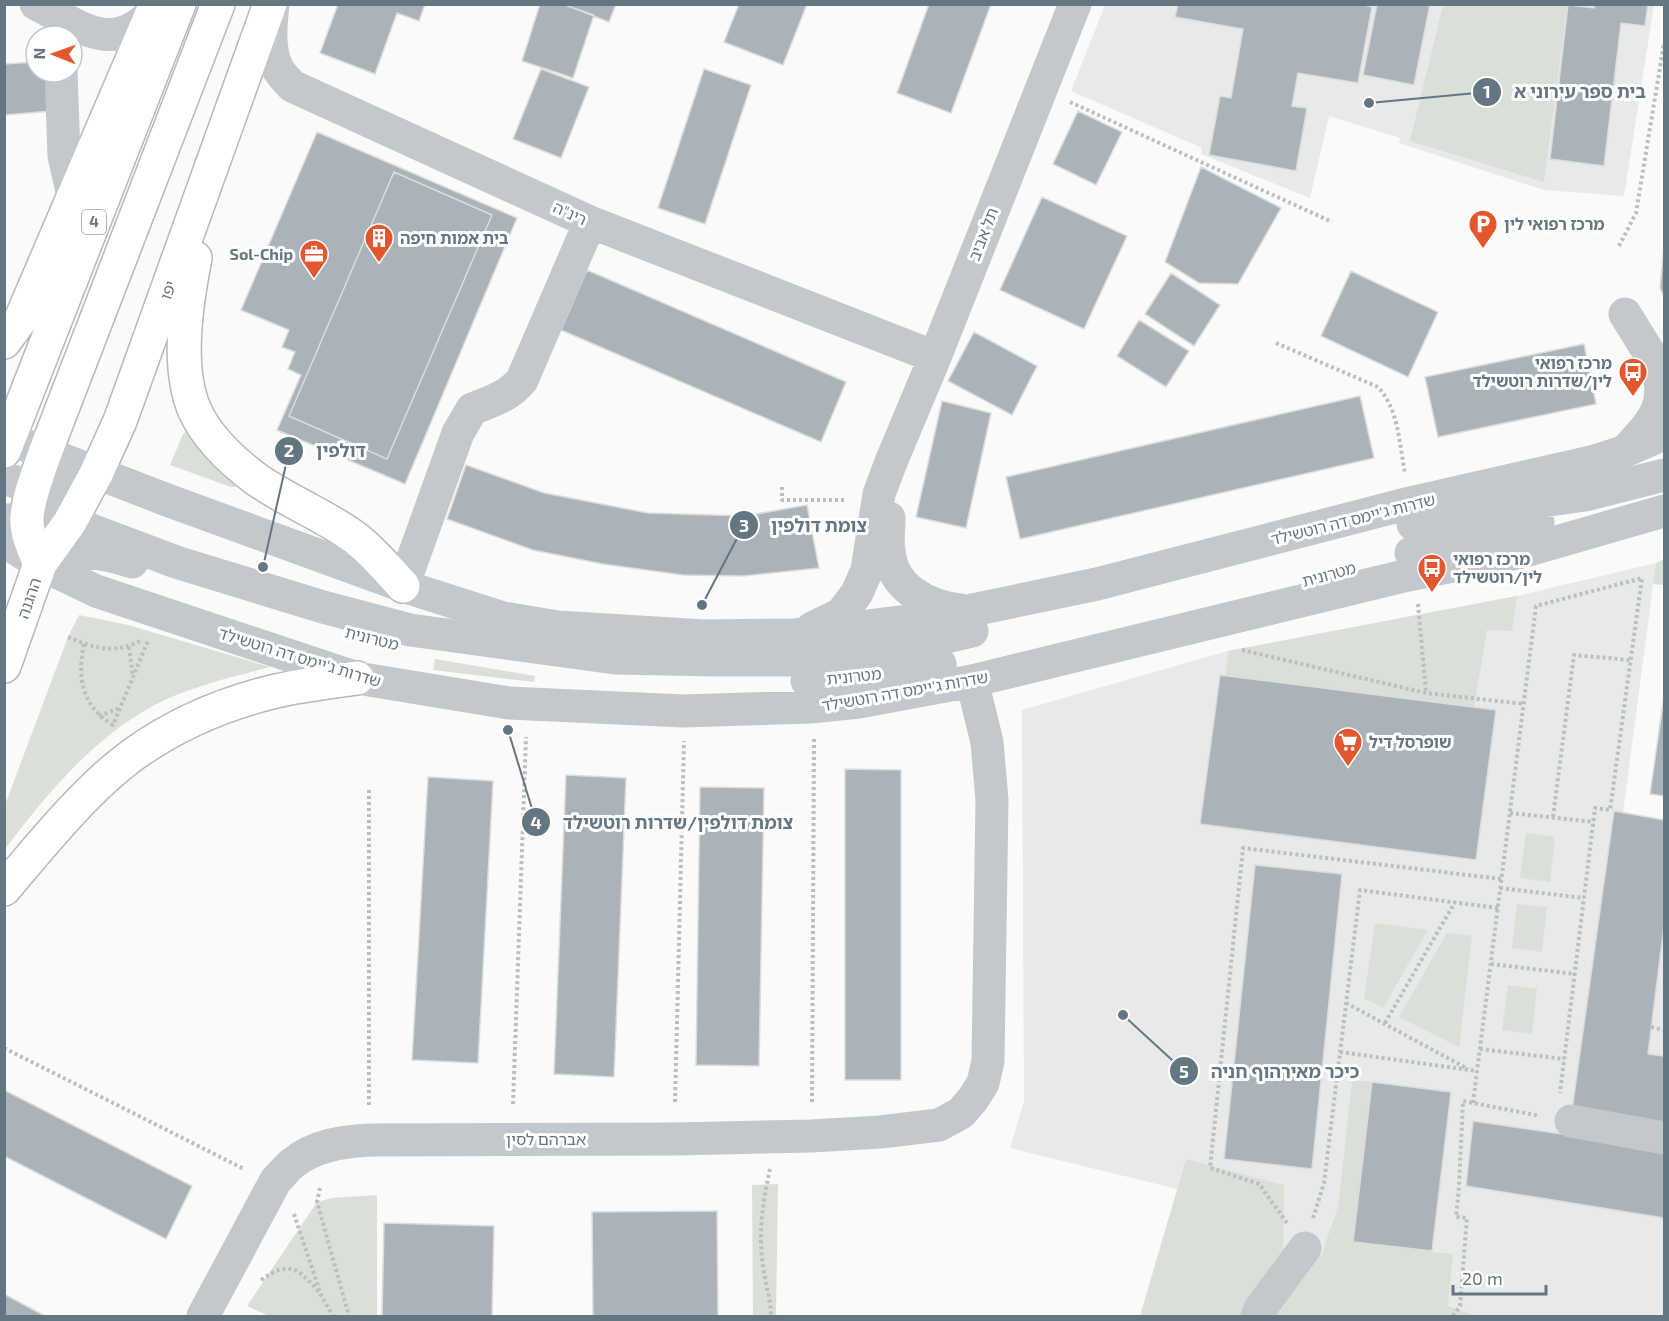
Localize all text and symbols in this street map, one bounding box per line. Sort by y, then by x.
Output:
north arrow [24,24,84,84]
text: N [29,48,48,60]
callout: בית ספר עירוני א [1472,74,1658,110]
text: 1 [1483,80,1491,102]
text: בית ספר עירוני א [1514,80,1646,102]
street label: רינ"ה [550,197,590,228]
street label: תל אביב [964,205,1001,263]
parking icon: מרכז רפואי לין [1467,208,1499,250]
road number: 4 [82,210,106,234]
place label: מרכז רפואי לין [1504,214,1605,233]
building icon: בית אמות חיפה [363,222,395,264]
place label: בית אמות חיפה [400,228,509,247]
office icon: Sol-Chip [298,238,330,280]
place label: Sol-Chip [230,244,293,263]
street label: יפו [155,278,180,302]
place label: מרכז רפואי לין/שדרות רוטשילד [1473,353,1612,390]
bus stop icon: מרכז רפואי לין/שדרות רוטשילד [1617,356,1649,398]
callout: דולפין [274,433,378,469]
text: 2 [284,439,294,461]
text: דולפין [316,439,366,461]
street label: שדרות ג'יימס דה רוטשילד [1269,489,1437,548]
callout: צומת דולפין [729,507,879,543]
text: 3 [739,514,749,536]
text: צומת דולפין [771,514,867,536]
place label: מרכז רפואי לין/רוטשילד [1453,549,1542,586]
bus stop icon: מרכז רפואי לין/רוטשילד [1416,552,1448,594]
street label: מטרונית [1300,557,1358,590]
street label: ההגנה [13,575,44,621]
street label: מטרונית [343,622,401,653]
street label: שדרות ג'יימס דה רוטשילד [217,623,384,690]
street label: מטרונית [826,663,882,688]
street label: שדרות ג'יימס דה רוטשילד [820,667,990,715]
supermarket icon: שופרסל דיל [1332,726,1364,768]
place label: שופרסל דיל [1369,732,1452,751]
callout: צומת דולפין/שדרות רוטשילד [521,804,805,840]
text: 4 [530,811,542,833]
text: צומת דולפין/שדרות רוטשילד [563,811,794,833]
callout: כיכר מאירהוף חניה [1169,1053,1371,1089]
text: 5 [1179,1060,1189,1082]
text: כיכר מאירהוף חניה [1211,1060,1359,1082]
street label: אברהם לסין [506,1129,586,1148]
scale bar [1453,1258,1546,1296]
text: 20 m [1462,1267,1503,1289]

